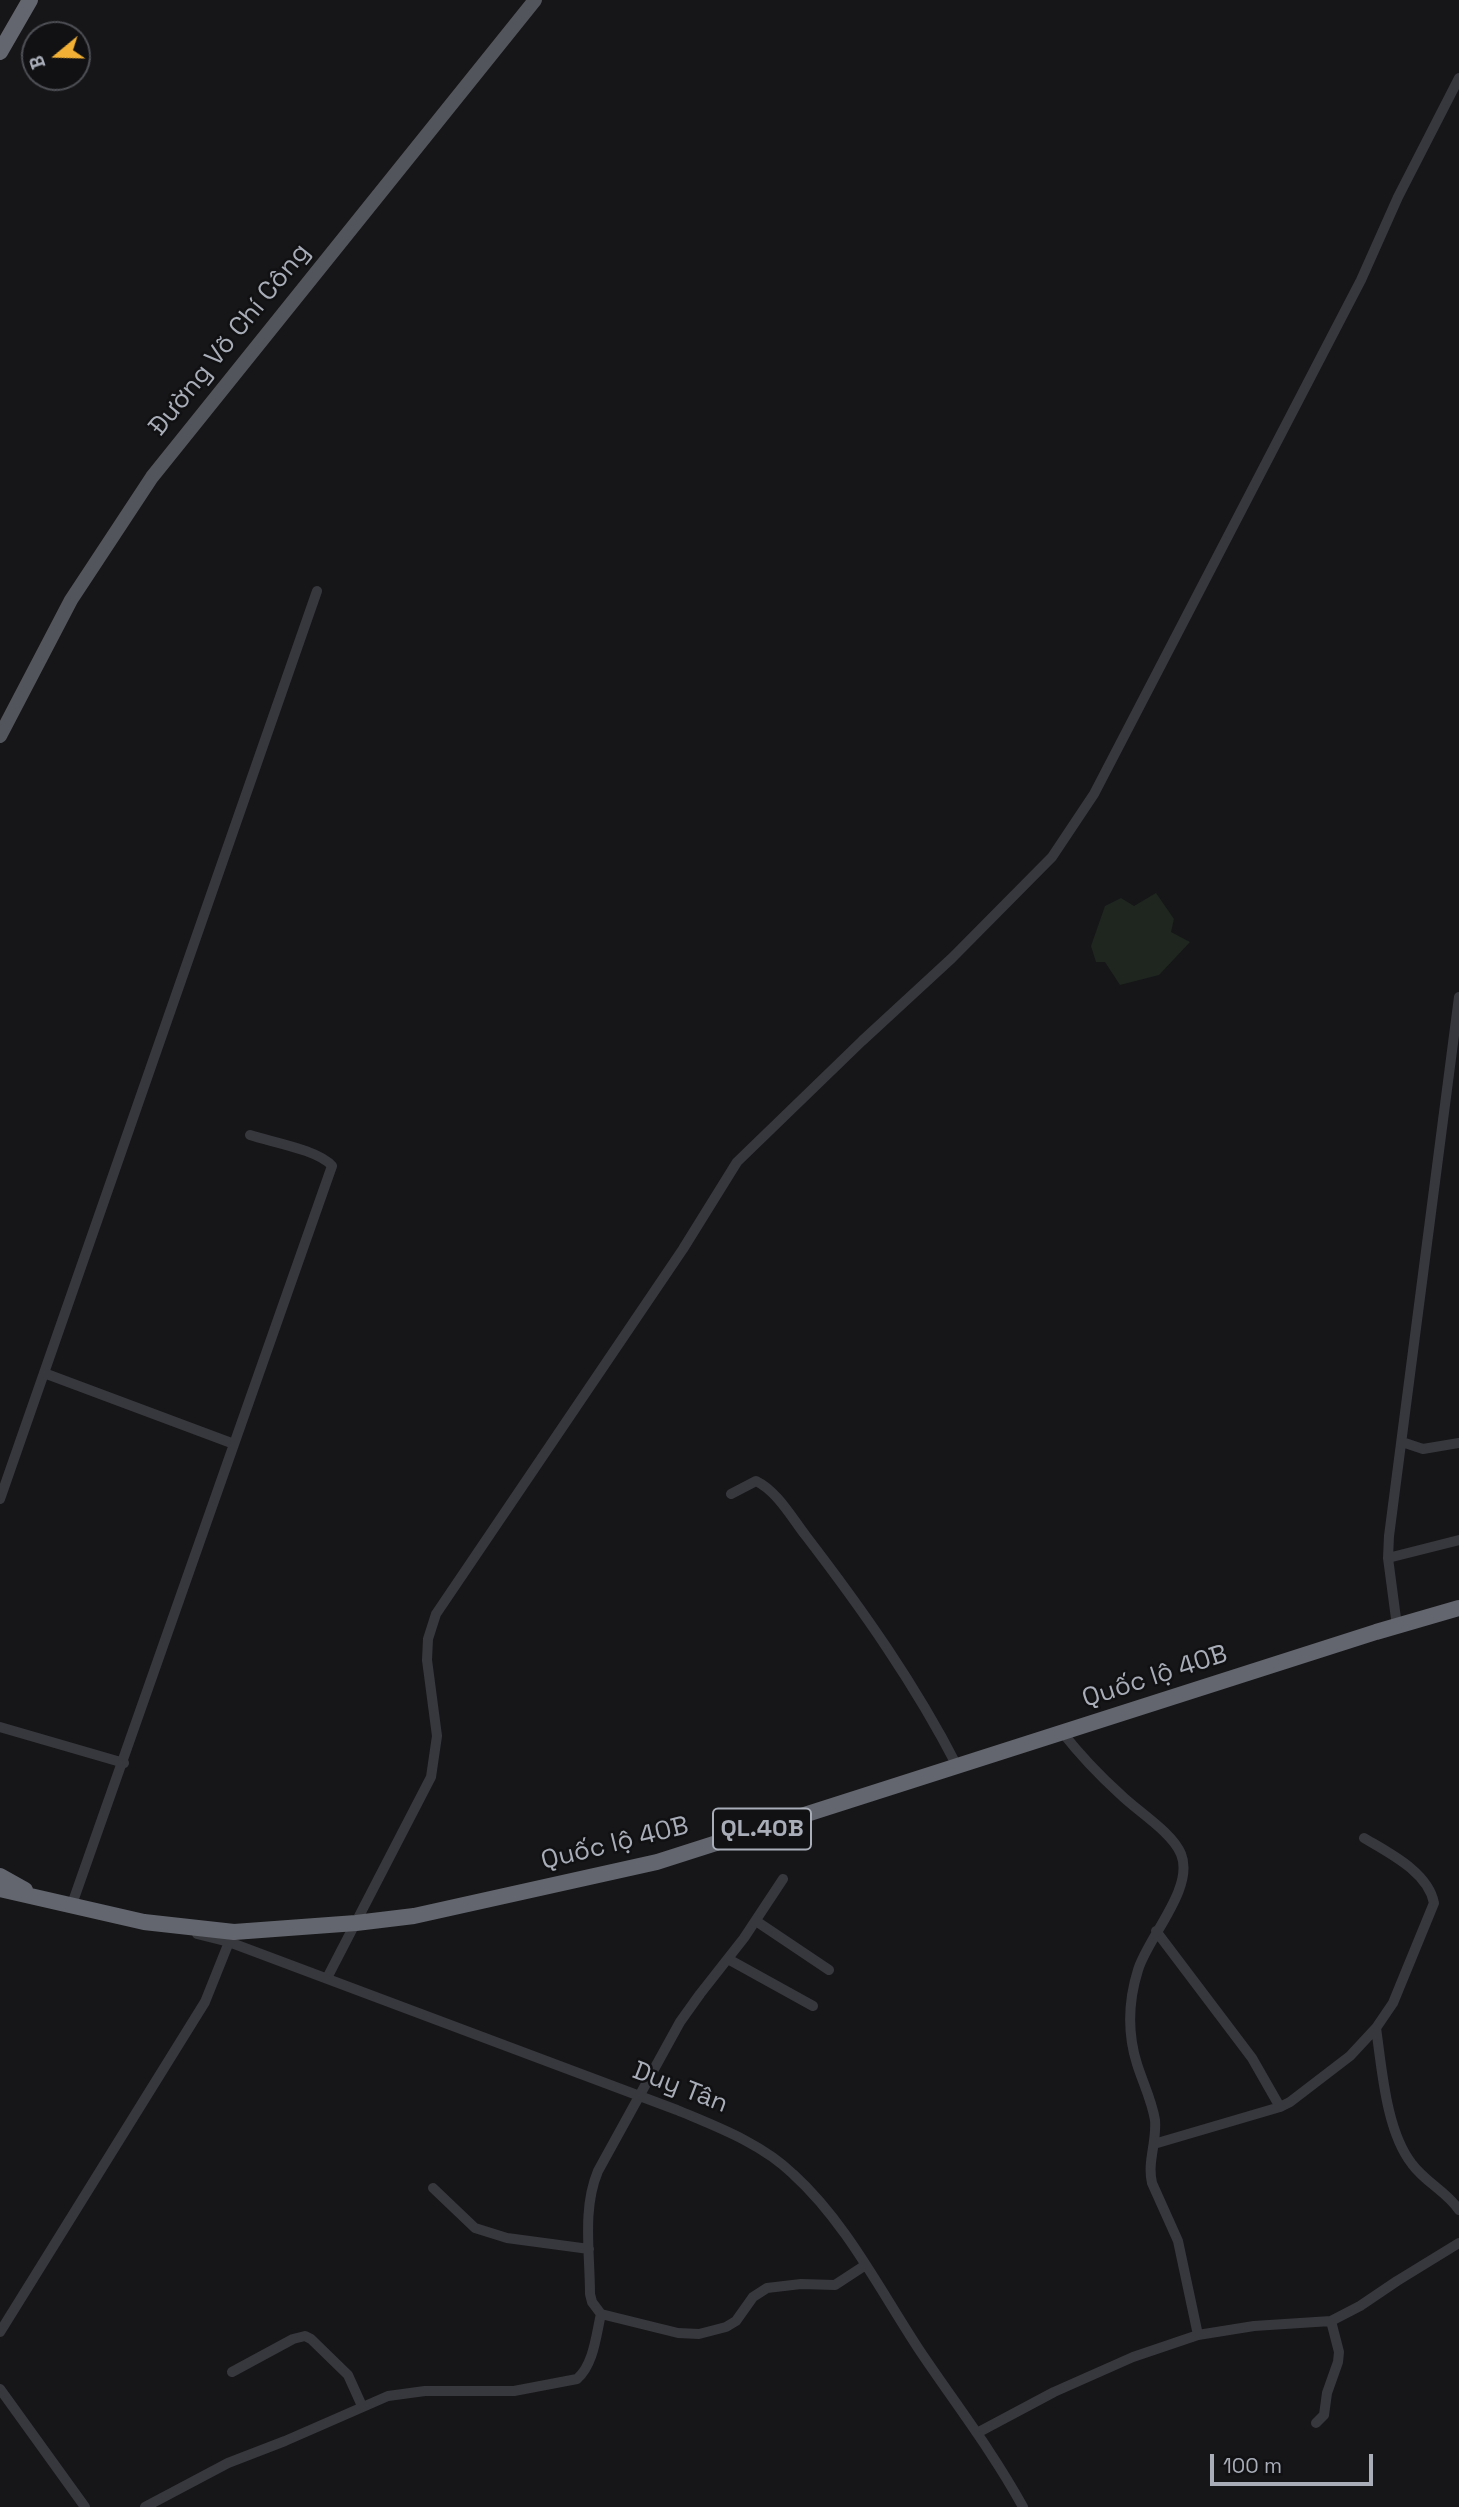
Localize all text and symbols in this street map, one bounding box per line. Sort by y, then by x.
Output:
north arrow [21,21,91,91]
text: B [24,52,51,72]
street label: Đường Võ Chí Công [143,238,317,442]
street label: Quốc lộ 40B [1078,1639,1232,1715]
road number: QL.40B [713,1808,811,1850]
street label: Quốc lộ 40B [538,1811,692,1877]
street label: Duy Tân [628,2056,732,2120]
scale bar [1214,2440,1377,2484]
text: 100 m [1223,2452,1282,2479]

